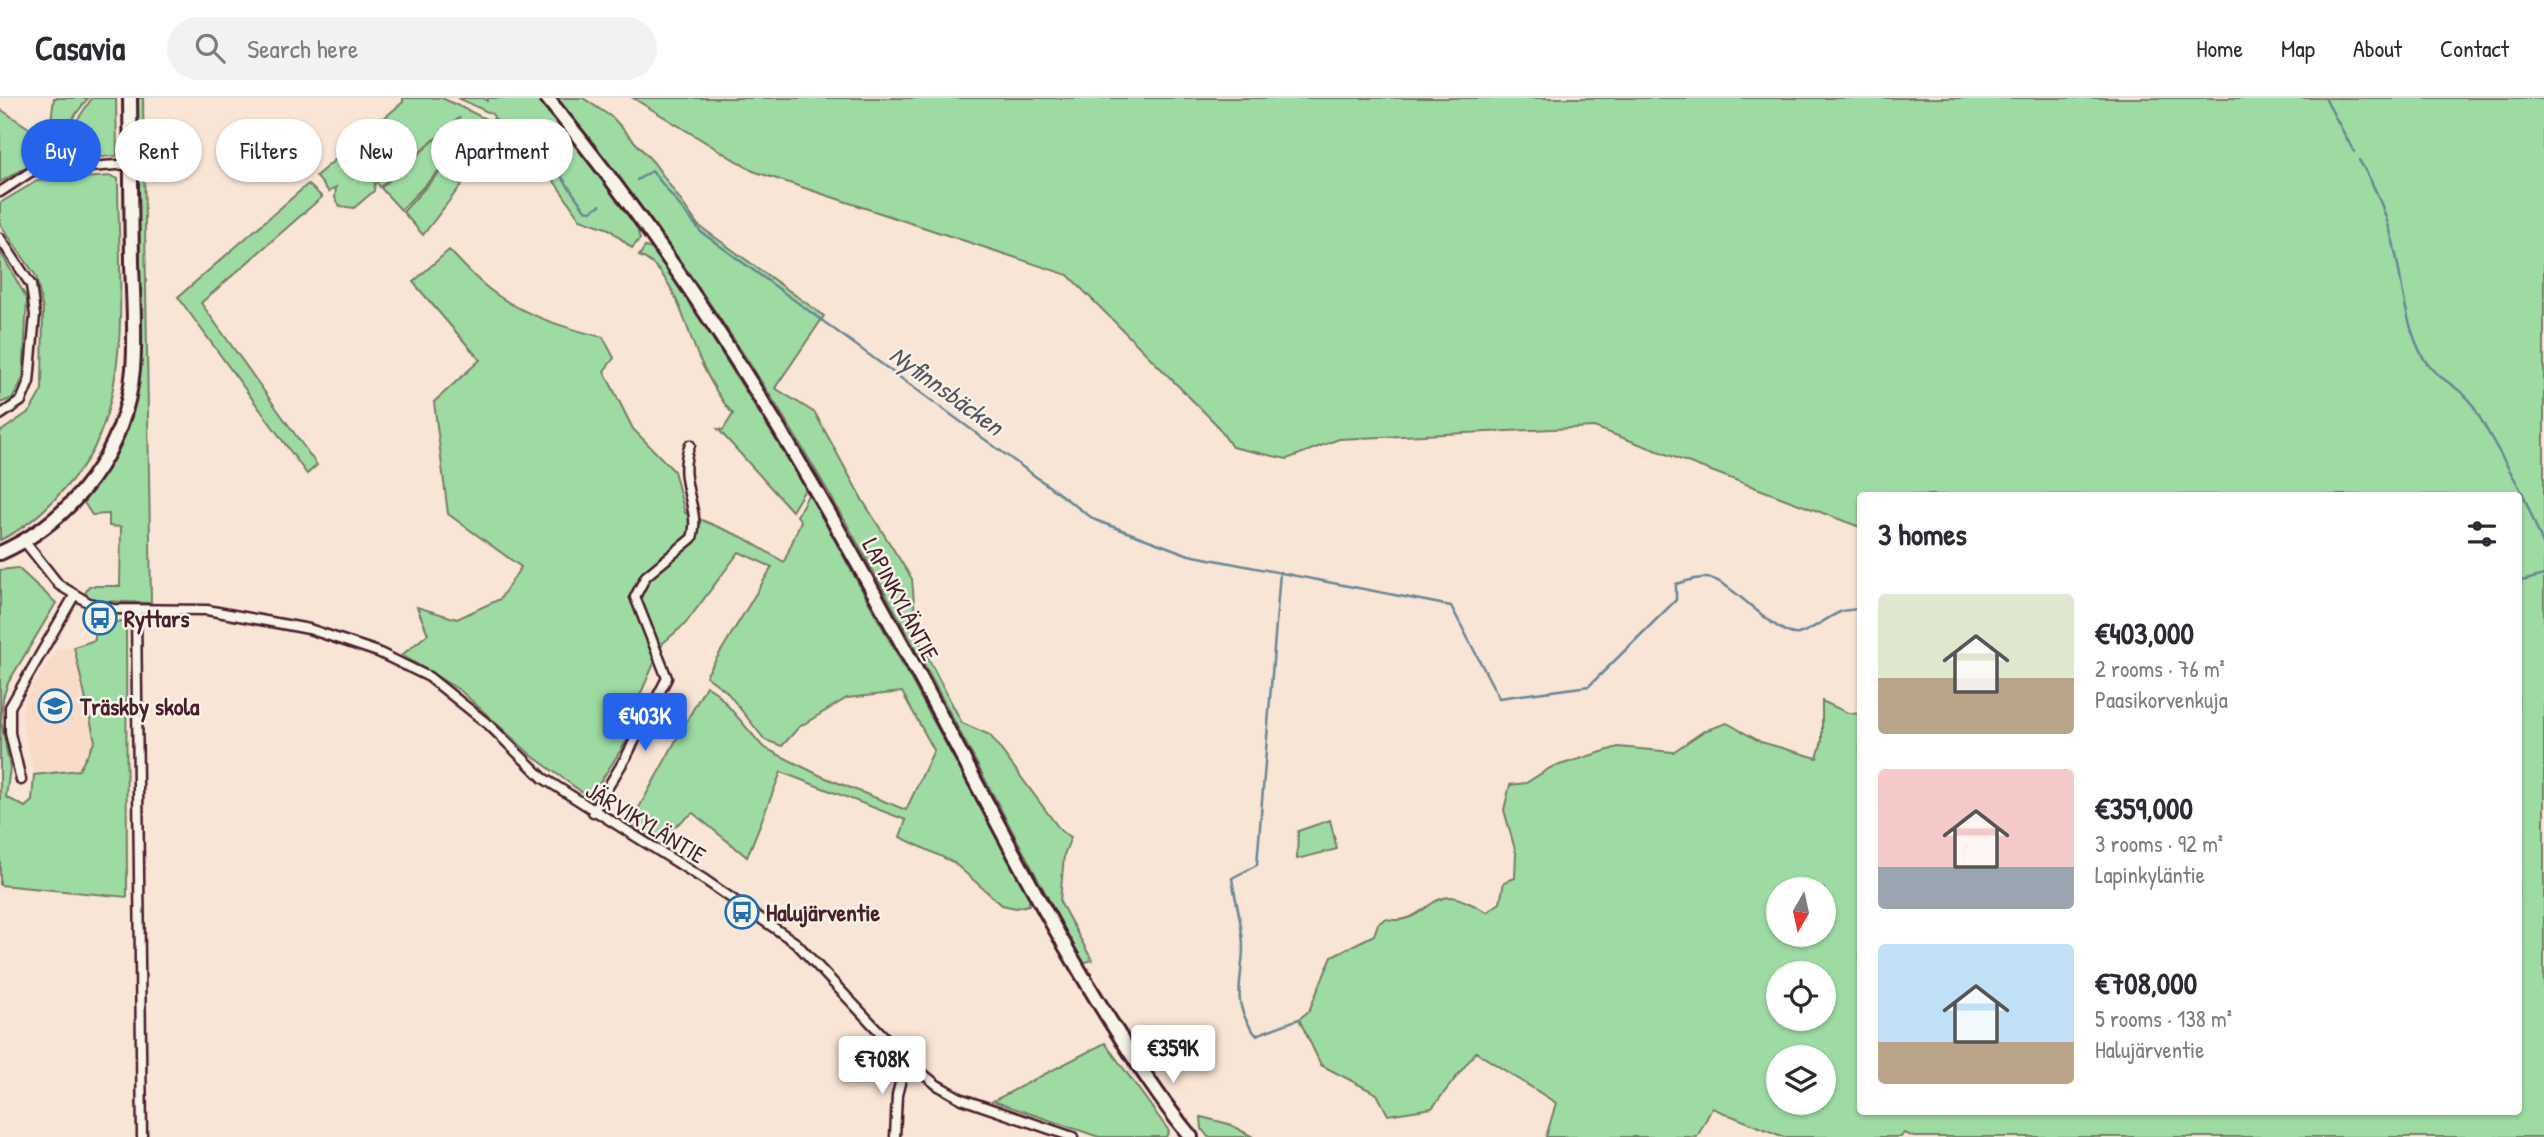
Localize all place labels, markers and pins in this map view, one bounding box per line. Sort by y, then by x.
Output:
bus stop icon: Ryttars [81,599,119,637]
place label: Ryttars [124,602,189,635]
school or university icon: Träskby skola [36,687,74,725]
place label: Träskby skola [79,690,200,723]
pin: €403K [596,694,694,753]
bus stop icon: Halujärventie [723,893,761,931]
place label: Halujärventie [766,896,881,928]
pin: €359K [1124,1026,1222,1085]
pin: €708K [833,1037,931,1096]

